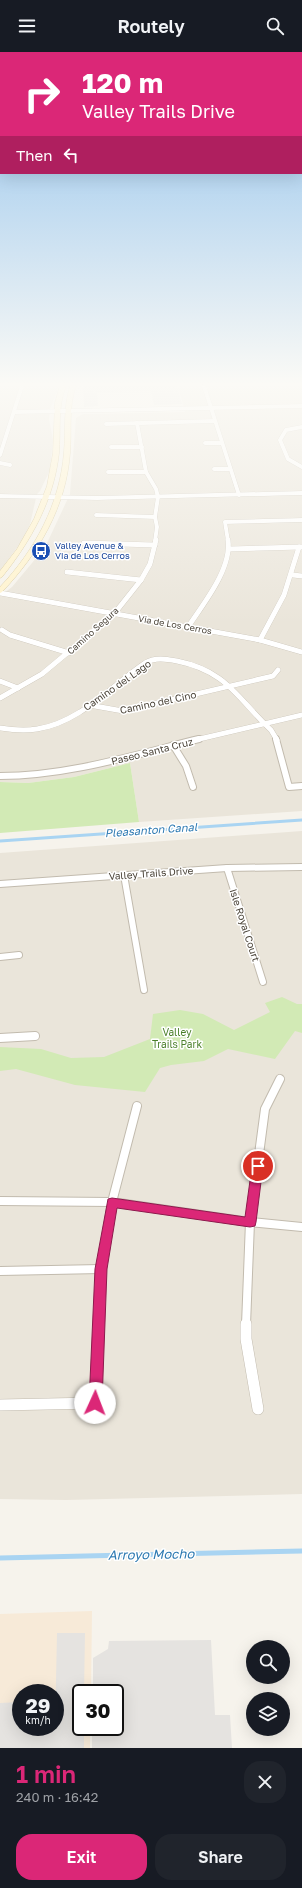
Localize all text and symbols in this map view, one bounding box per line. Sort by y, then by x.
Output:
icon: menu [16,15,38,37]
text: Routely [117,15,185,37]
icon: search [264,15,286,37]
text: 120 m [82,66,163,99]
icon: right [16,68,68,120]
text: Valley Trails Drive [82,100,235,122]
icon: left [60,144,82,166]
text: Then [16,146,52,164]
bus stop icon: Valley Avenue & Via de Los Cerros [30,540,52,562]
place label: Valley Avenue & Via de Los Cerros [55,540,130,561]
street label: Camino Segura [65,605,121,657]
street label: Via de Los Cerros [137,613,213,636]
street label: Camino del Lago [81,657,153,713]
street label: Camino del Cino [119,688,197,716]
street label: Paseo Santa Cruz [110,735,194,767]
water label: Pleasanton Canal [104,820,198,839]
street label: Valley Trails Drive [108,864,194,882]
street label: Isle Royal Court [228,887,262,963]
park label: Valley Trails Park [152,1026,202,1050]
pin [241,1149,275,1183]
icon: arrive [247,1155,269,1177]
position arrow [74,1382,116,1424]
water label: Arroyo Mocho [108,1545,195,1563]
map controls [246,1640,290,1736]
button: search [246,1640,290,1684]
speed limit sign: 30 [72,1684,124,1736]
button: layers [246,1692,290,1736]
text: 29 [26,1693,50,1717]
text: km/h [25,1714,51,1726]
text: 1 min [16,1759,76,1788]
button: close [244,1761,286,1803]
text: 240 m · 16:42 [16,1789,98,1805]
button: Exit [16,1834,147,1880]
button: Share [155,1834,286,1880]

